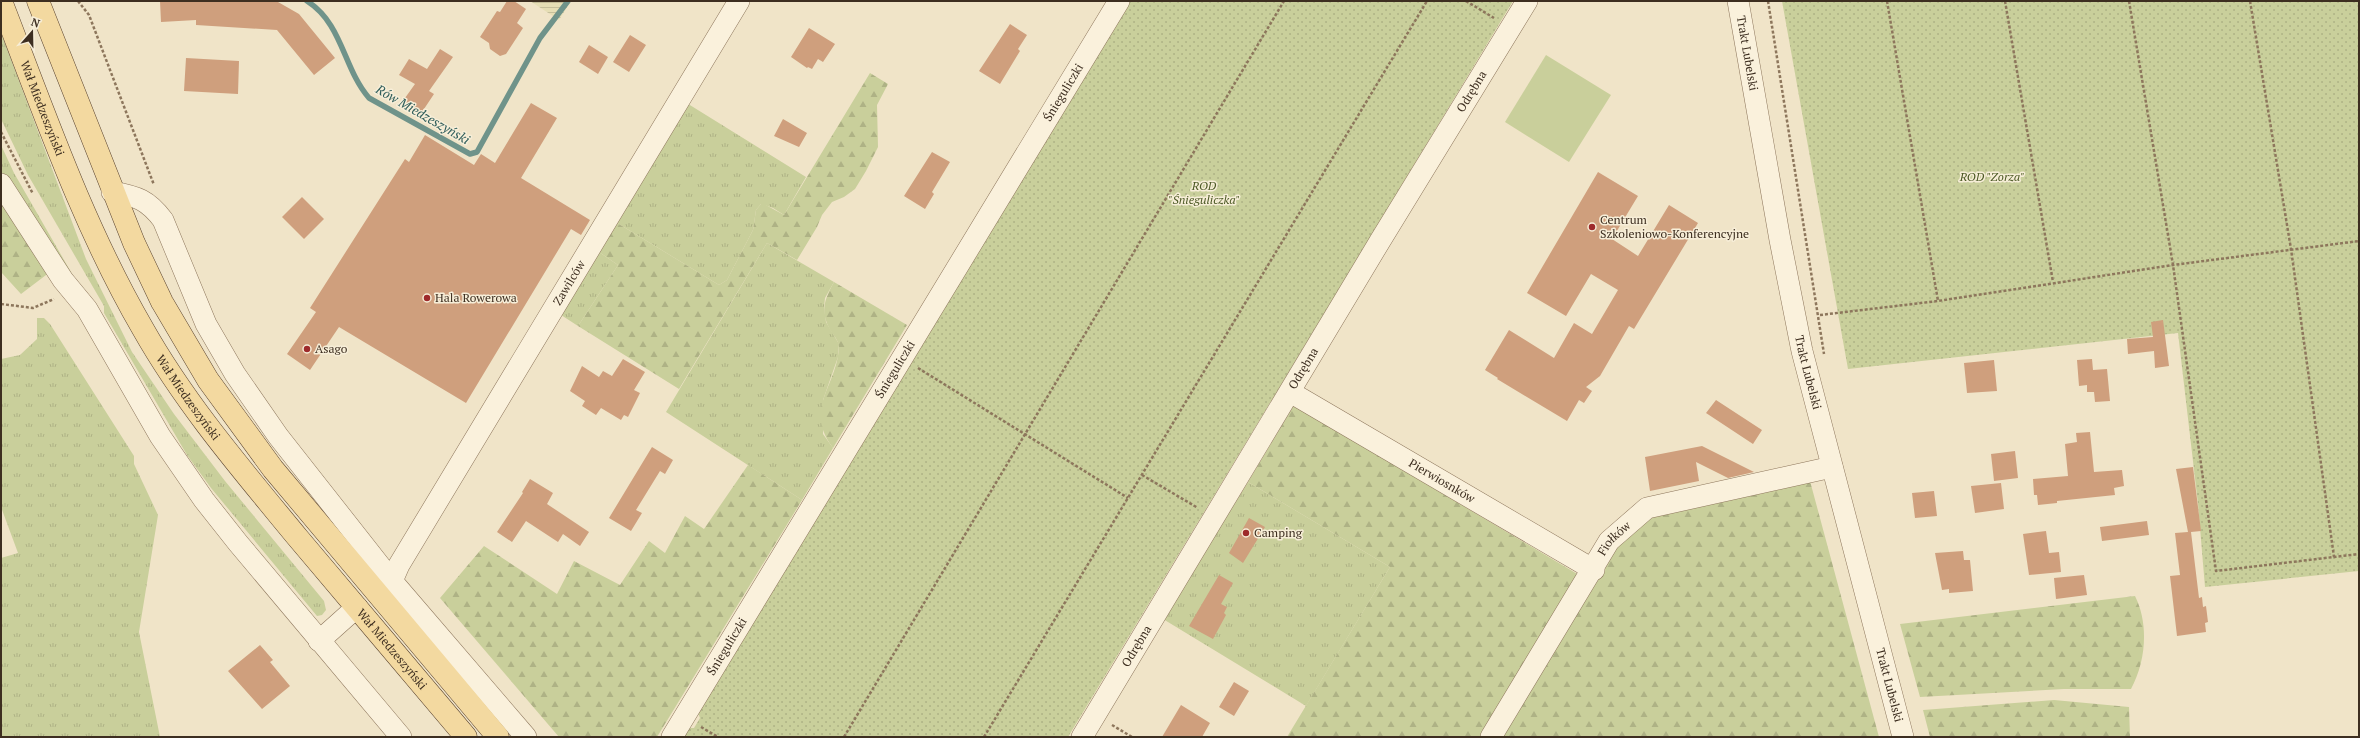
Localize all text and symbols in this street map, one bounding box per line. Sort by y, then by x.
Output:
north arrow [12,12,52,52]
street label: Trakt Lubelski [1734,14,1762,92]
text: N [29,15,42,31]
street label: Wał Miedzeszyński [17,58,68,158]
street label: Śnieguliczki [1040,60,1086,124]
street label: Odrębna [1453,68,1490,115]
water label: Rów Miedzeszyński [372,79,474,148]
park label: ROD "Zorza" [1959,169,2024,184]
park label: ROD "Śnieguliczka" [1168,178,1240,207]
place label: Centrum Szkoleniowo-Konferencyjne [1600,212,1749,241]
marker: Centrum Szkoleniowo-Konferencyjne [1587,222,1597,232]
street label: Zawilców [549,257,588,308]
place label: Hala Rowerowa [435,290,517,305]
marker: Hala Rowerowa [422,293,432,303]
street label: Trakt Lubelski [1792,334,1825,411]
street label: Śnieguliczki [872,337,918,401]
place label: Asago [315,341,348,356]
marker: Asago [302,344,312,354]
street label: Odrębna [1285,345,1321,392]
street label: Wał Miedzeszyński [153,352,224,443]
street label: Pierwiosnków [1406,455,1478,506]
street label: Fiołków [1594,518,1634,558]
place label: Camping [1254,525,1303,540]
marker: Camping [1241,528,1251,538]
street label: Wał Miedzeszyński [354,605,431,693]
street label: Śnieguliczki [703,614,750,678]
street label: Odrębna [1118,622,1154,669]
street label: Trakt Lubelski [1873,646,1907,724]

